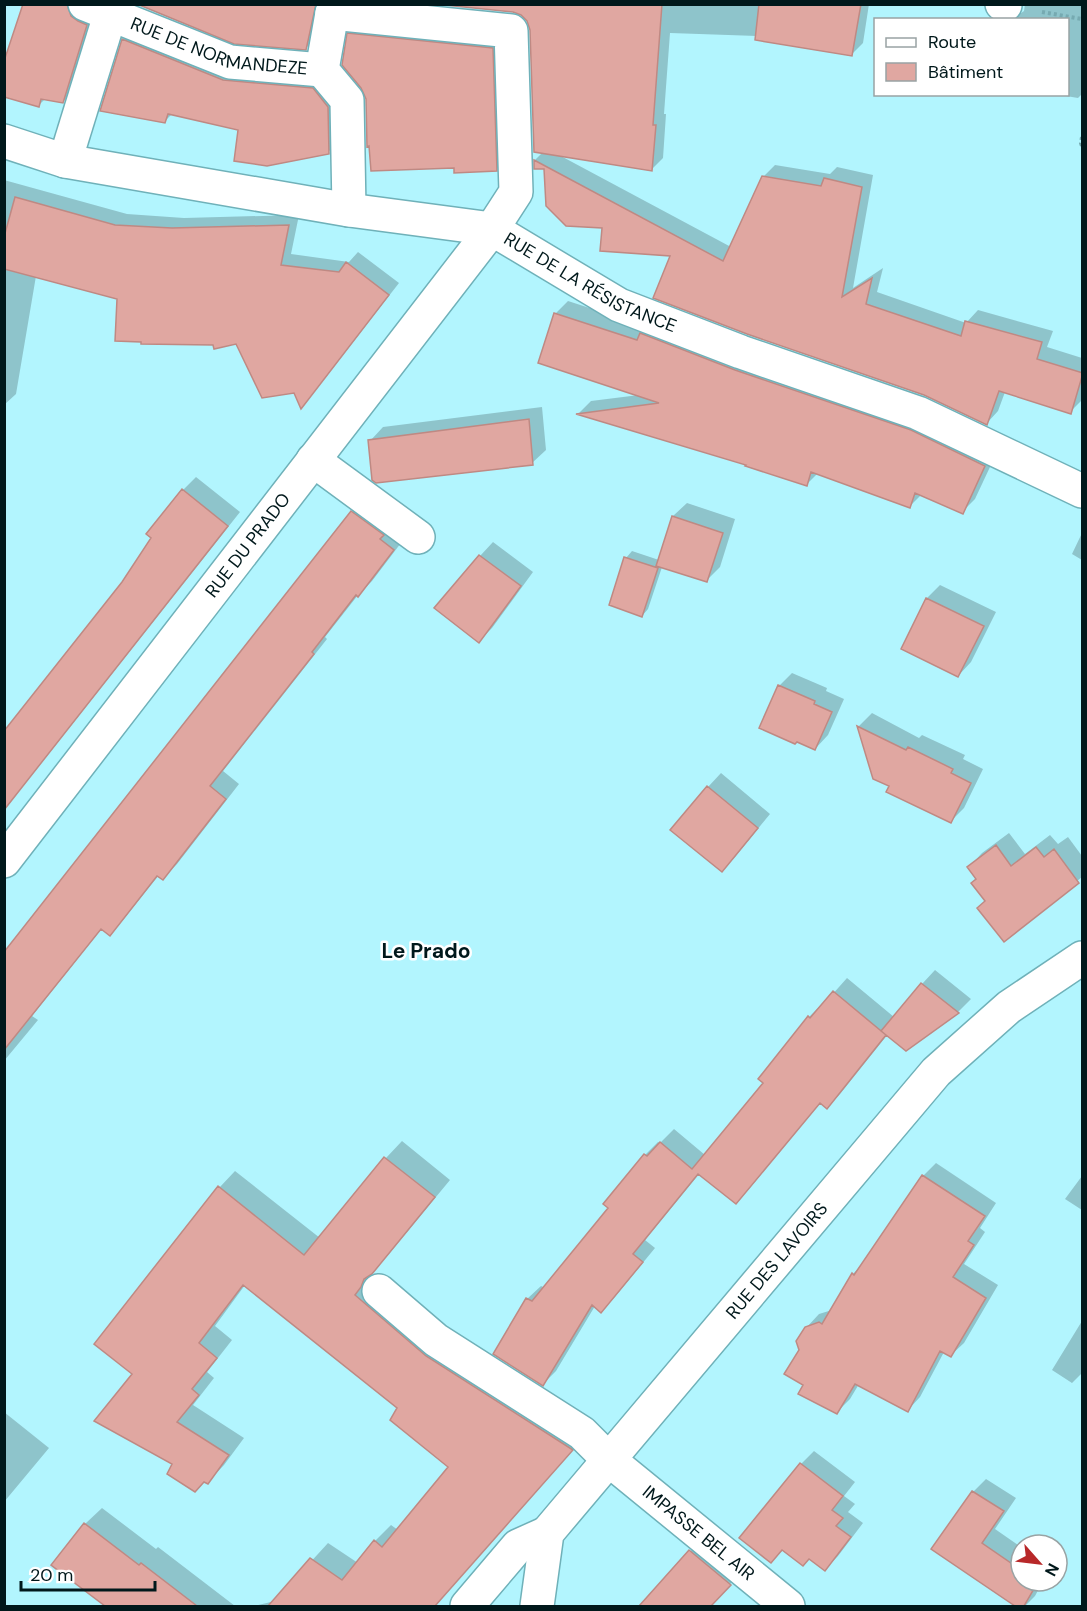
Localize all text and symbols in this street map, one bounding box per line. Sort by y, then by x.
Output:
street label: RUE DE NORMANDEZE [127,11,309,81]
legend [874,18,1069,96]
text: Route [928,30,976,54]
text: Bâtiment [928,60,1003,84]
street label: RUE DE LA RÉSISTANCE [499,227,680,338]
street label: RUE DU PRADO [200,488,296,602]
district label: Le Prado [381,937,471,965]
street label: RUE DES LAVOIRS [721,1197,833,1324]
street label: IMPASSE BEL AIR [637,1480,760,1586]
north arrow [1009,1533,1069,1593]
scale bar [21,1554,154,1592]
text: N [1040,1560,1064,1580]
text: 20 m [30,1563,73,1587]

